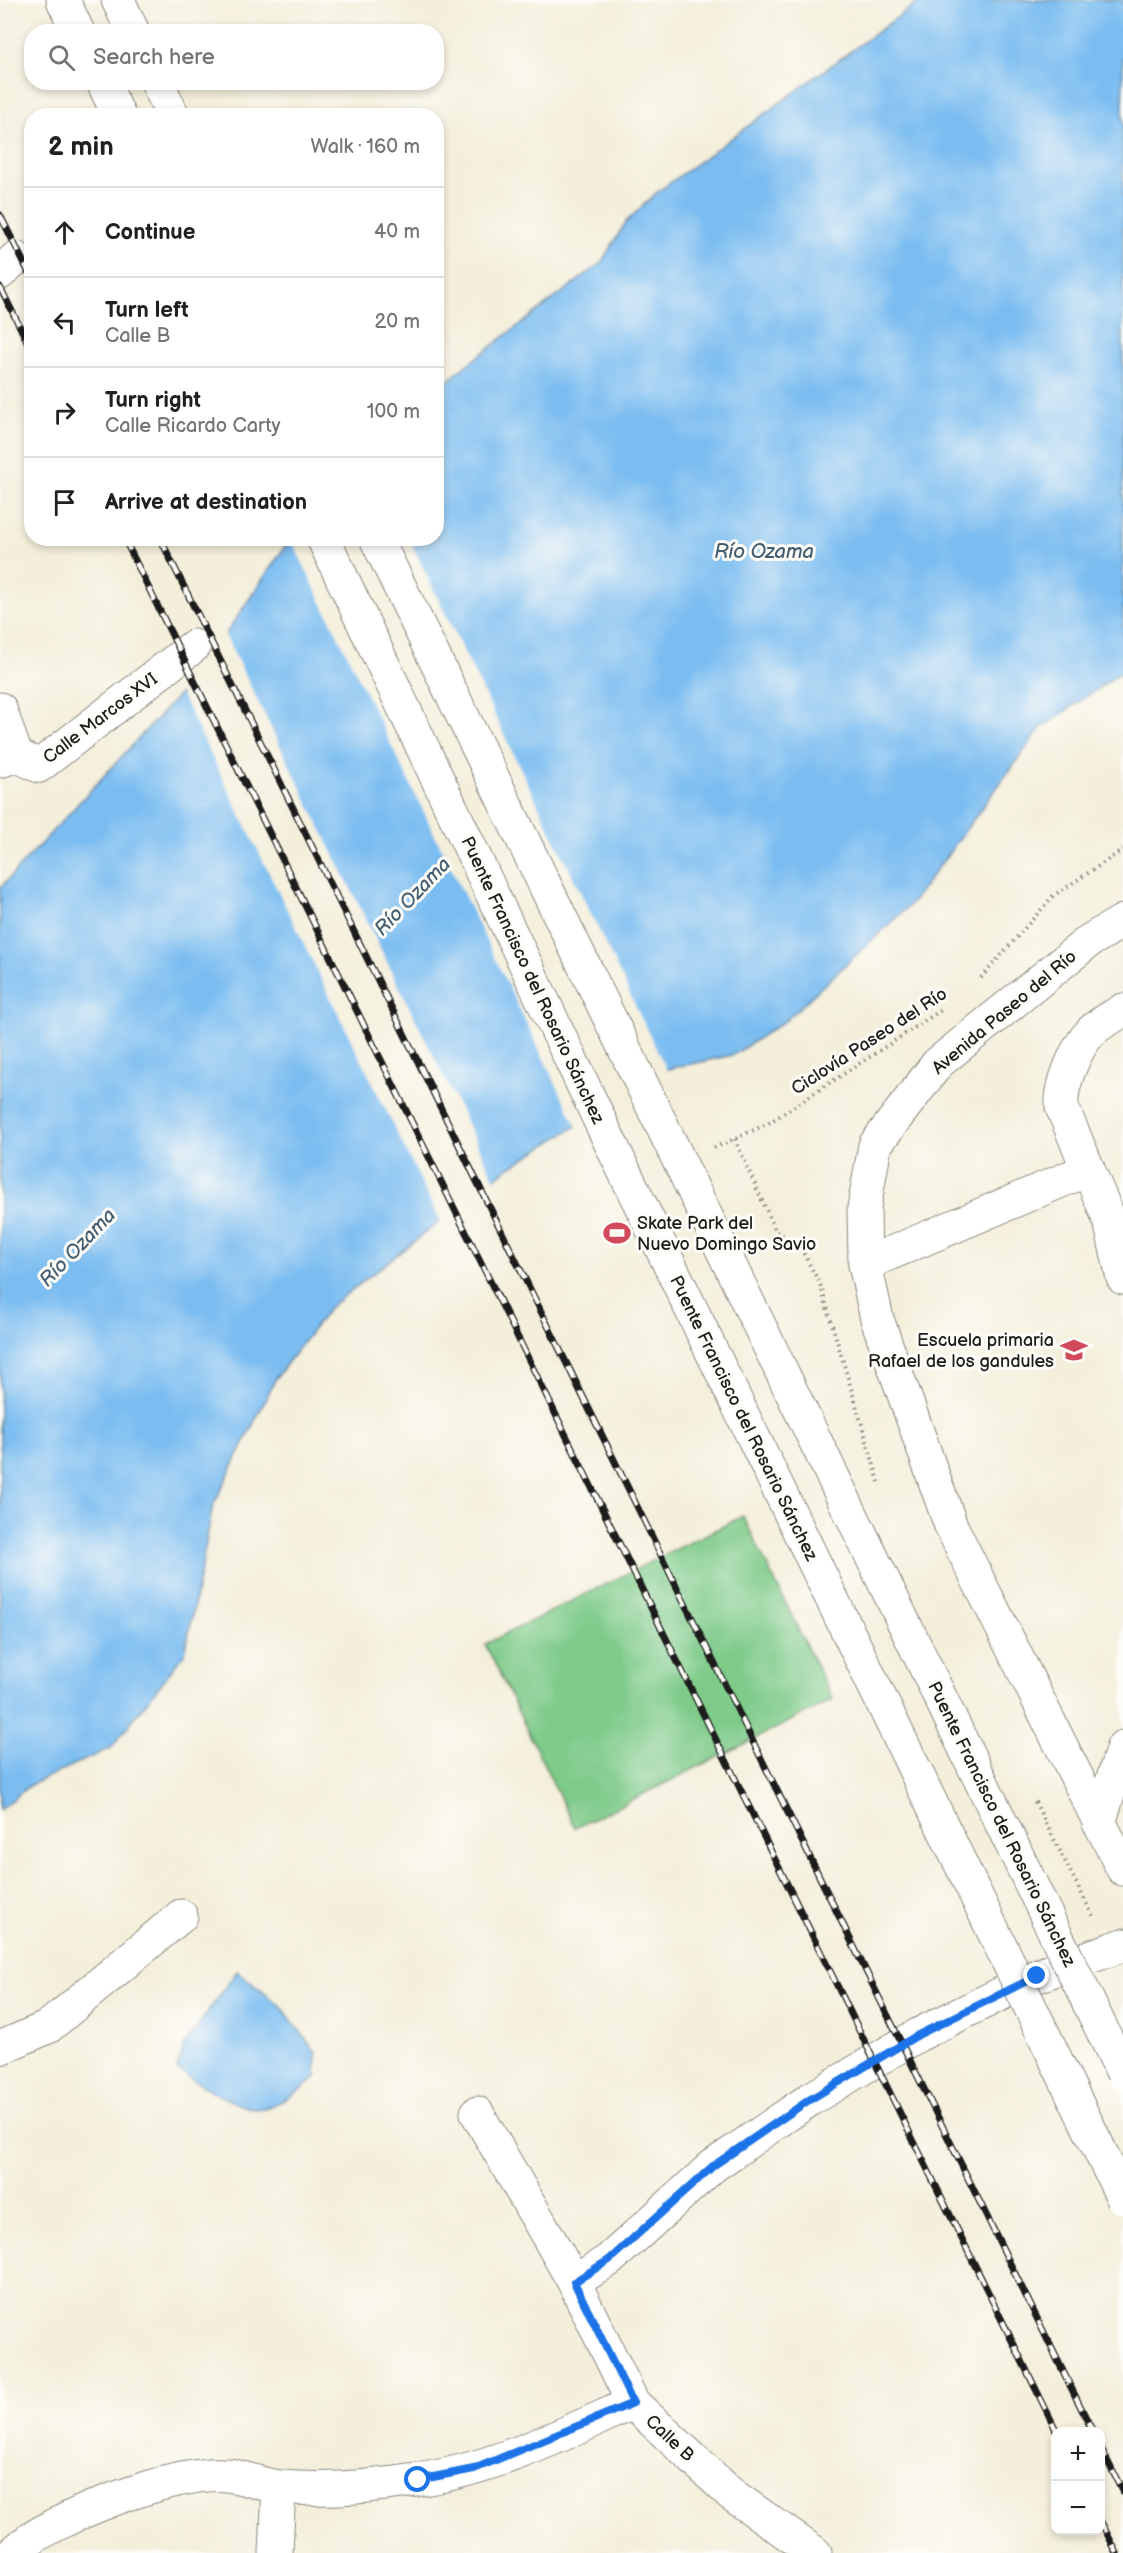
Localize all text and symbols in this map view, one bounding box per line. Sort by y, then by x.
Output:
search box [24,24,444,90]
icon: search [45,41,78,74]
text: Search here [93,44,215,71]
text: 2 min [48,132,114,163]
text: Walk · 160 m [311,135,420,159]
icon: ahead [48,216,81,249]
text: Continue [105,219,195,246]
text: 40 m [374,220,420,244]
text: Turn left [105,297,189,324]
icon: left [48,306,81,339]
text: 20 m [375,310,420,334]
text: Calle B [105,324,170,348]
text: Turn right [105,387,201,414]
icon: right [48,396,81,429]
text: 100 m [367,400,420,424]
text: Calle Ricardo Carty [105,414,281,438]
icon: arrive [48,486,81,519]
text: Arrive at destination [105,489,307,516]
water label: Río Ozama [714,540,814,564]
street label: Calle Marcos XVI [39,669,162,768]
street label: Puente Francisco del Rosario Sánchez [457,833,609,1128]
water label: Río Ozama [370,853,456,941]
street label: Avenida Paseo del Río [928,946,1081,1079]
street label: Ciclovía Paseo del Río [788,983,951,1100]
water label: Río Ozama [35,1204,121,1292]
place label: Skate Park del Nuevo Domingo Savio [637,1213,816,1255]
sports icon: Skate Park del Nuevo Domingo Savio [602,1218,632,1248]
street label: Puente Francisco del Rosario Sánchez [665,1272,822,1565]
place label: Escuela primaria Rafael de los gandules [868,1330,1054,1372]
school or university icon: Escuela primaria Rafael de los gandules [1059,1335,1089,1365]
street label: Puente Francisco del Rosario Sánchez [923,1678,1080,1971]
route end [1023,1962,1049,1988]
street label: Calle B [641,2411,698,2466]
map controls [1051,2427,1105,2535]
button: + [1051,2427,1105,2481]
route start [404,2466,430,2492]
button: − [1051,2481,1105,2535]

